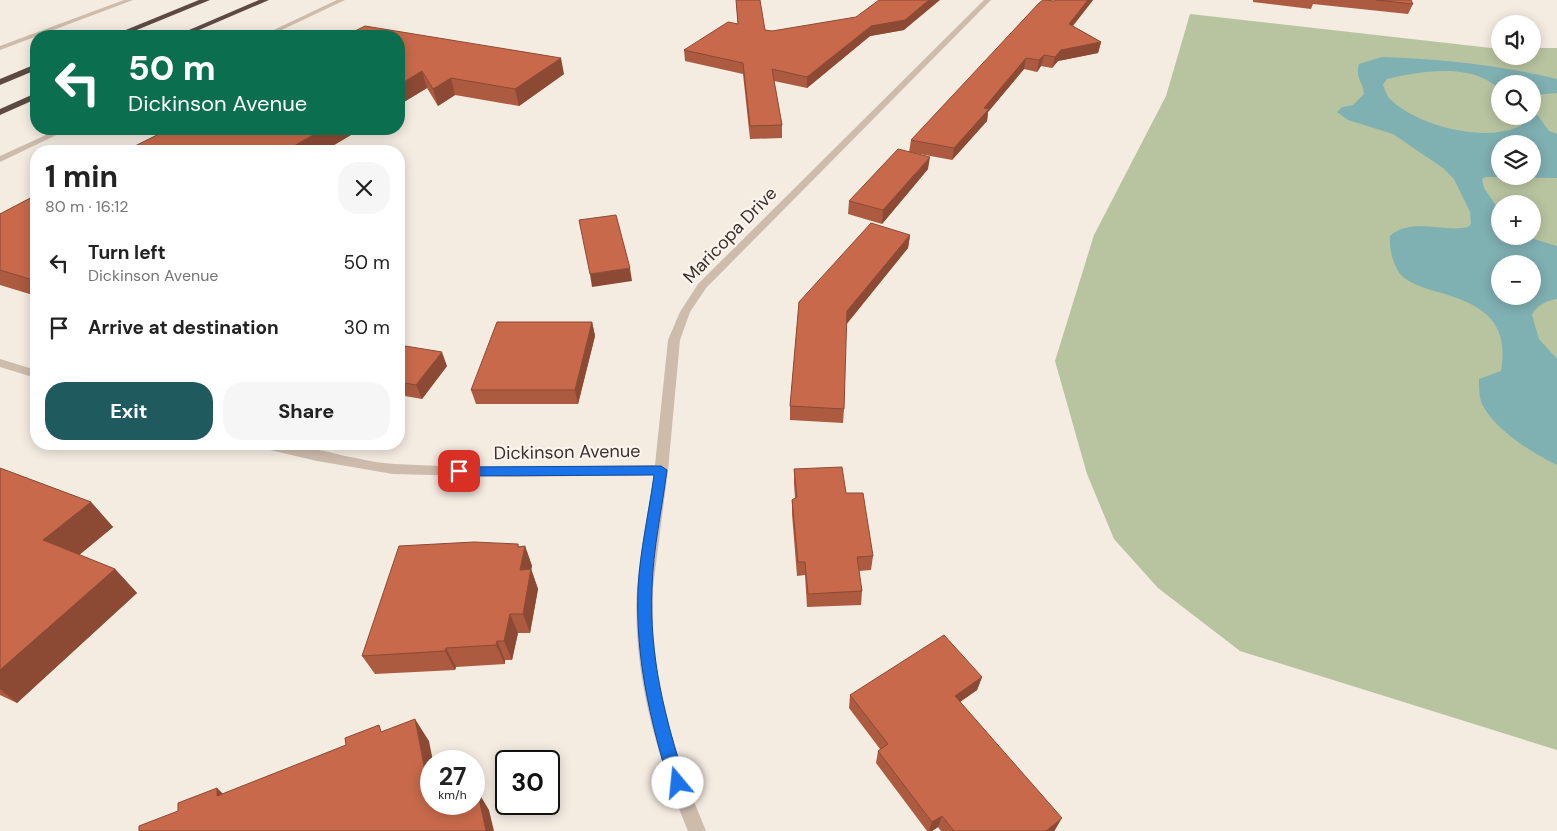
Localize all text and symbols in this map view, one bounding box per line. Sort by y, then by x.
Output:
map controls [1491,15,1541,305]
button: sound [1491,15,1541,65]
text: 50 m [128,45,216,91]
icon: left [45,50,110,115]
button: search [1491,75,1541,125]
text: Dickinson Avenue [128,89,307,118]
button: layers [1491,135,1541,185]
text: 1 min [45,157,118,196]
button: close [338,162,390,214]
street label: Maricopa Drive [678,182,782,288]
button: + [1491,195,1541,245]
text: 80 m · 16:12 [45,196,128,217]
text: Turn left [88,240,166,265]
icon: left [45,249,73,277]
text: 50 m [343,250,390,275]
button: − [1491,255,1541,305]
text: Dickinson Avenue [88,265,218,286]
icon: arrive [45,314,73,342]
text: Arrive at destination [88,315,279,340]
text: 30 m [344,315,390,340]
button: Exit [45,382,213,440]
button: Share [223,382,390,440]
street label: Dickinson Avenue [493,439,641,465]
pin [438,450,480,492]
icon: arrive [445,457,473,485]
speed limit sign: 30 [495,750,560,815]
position arrow [651,756,703,808]
text: 27 [439,760,466,793]
text: km/h [438,787,467,803]

